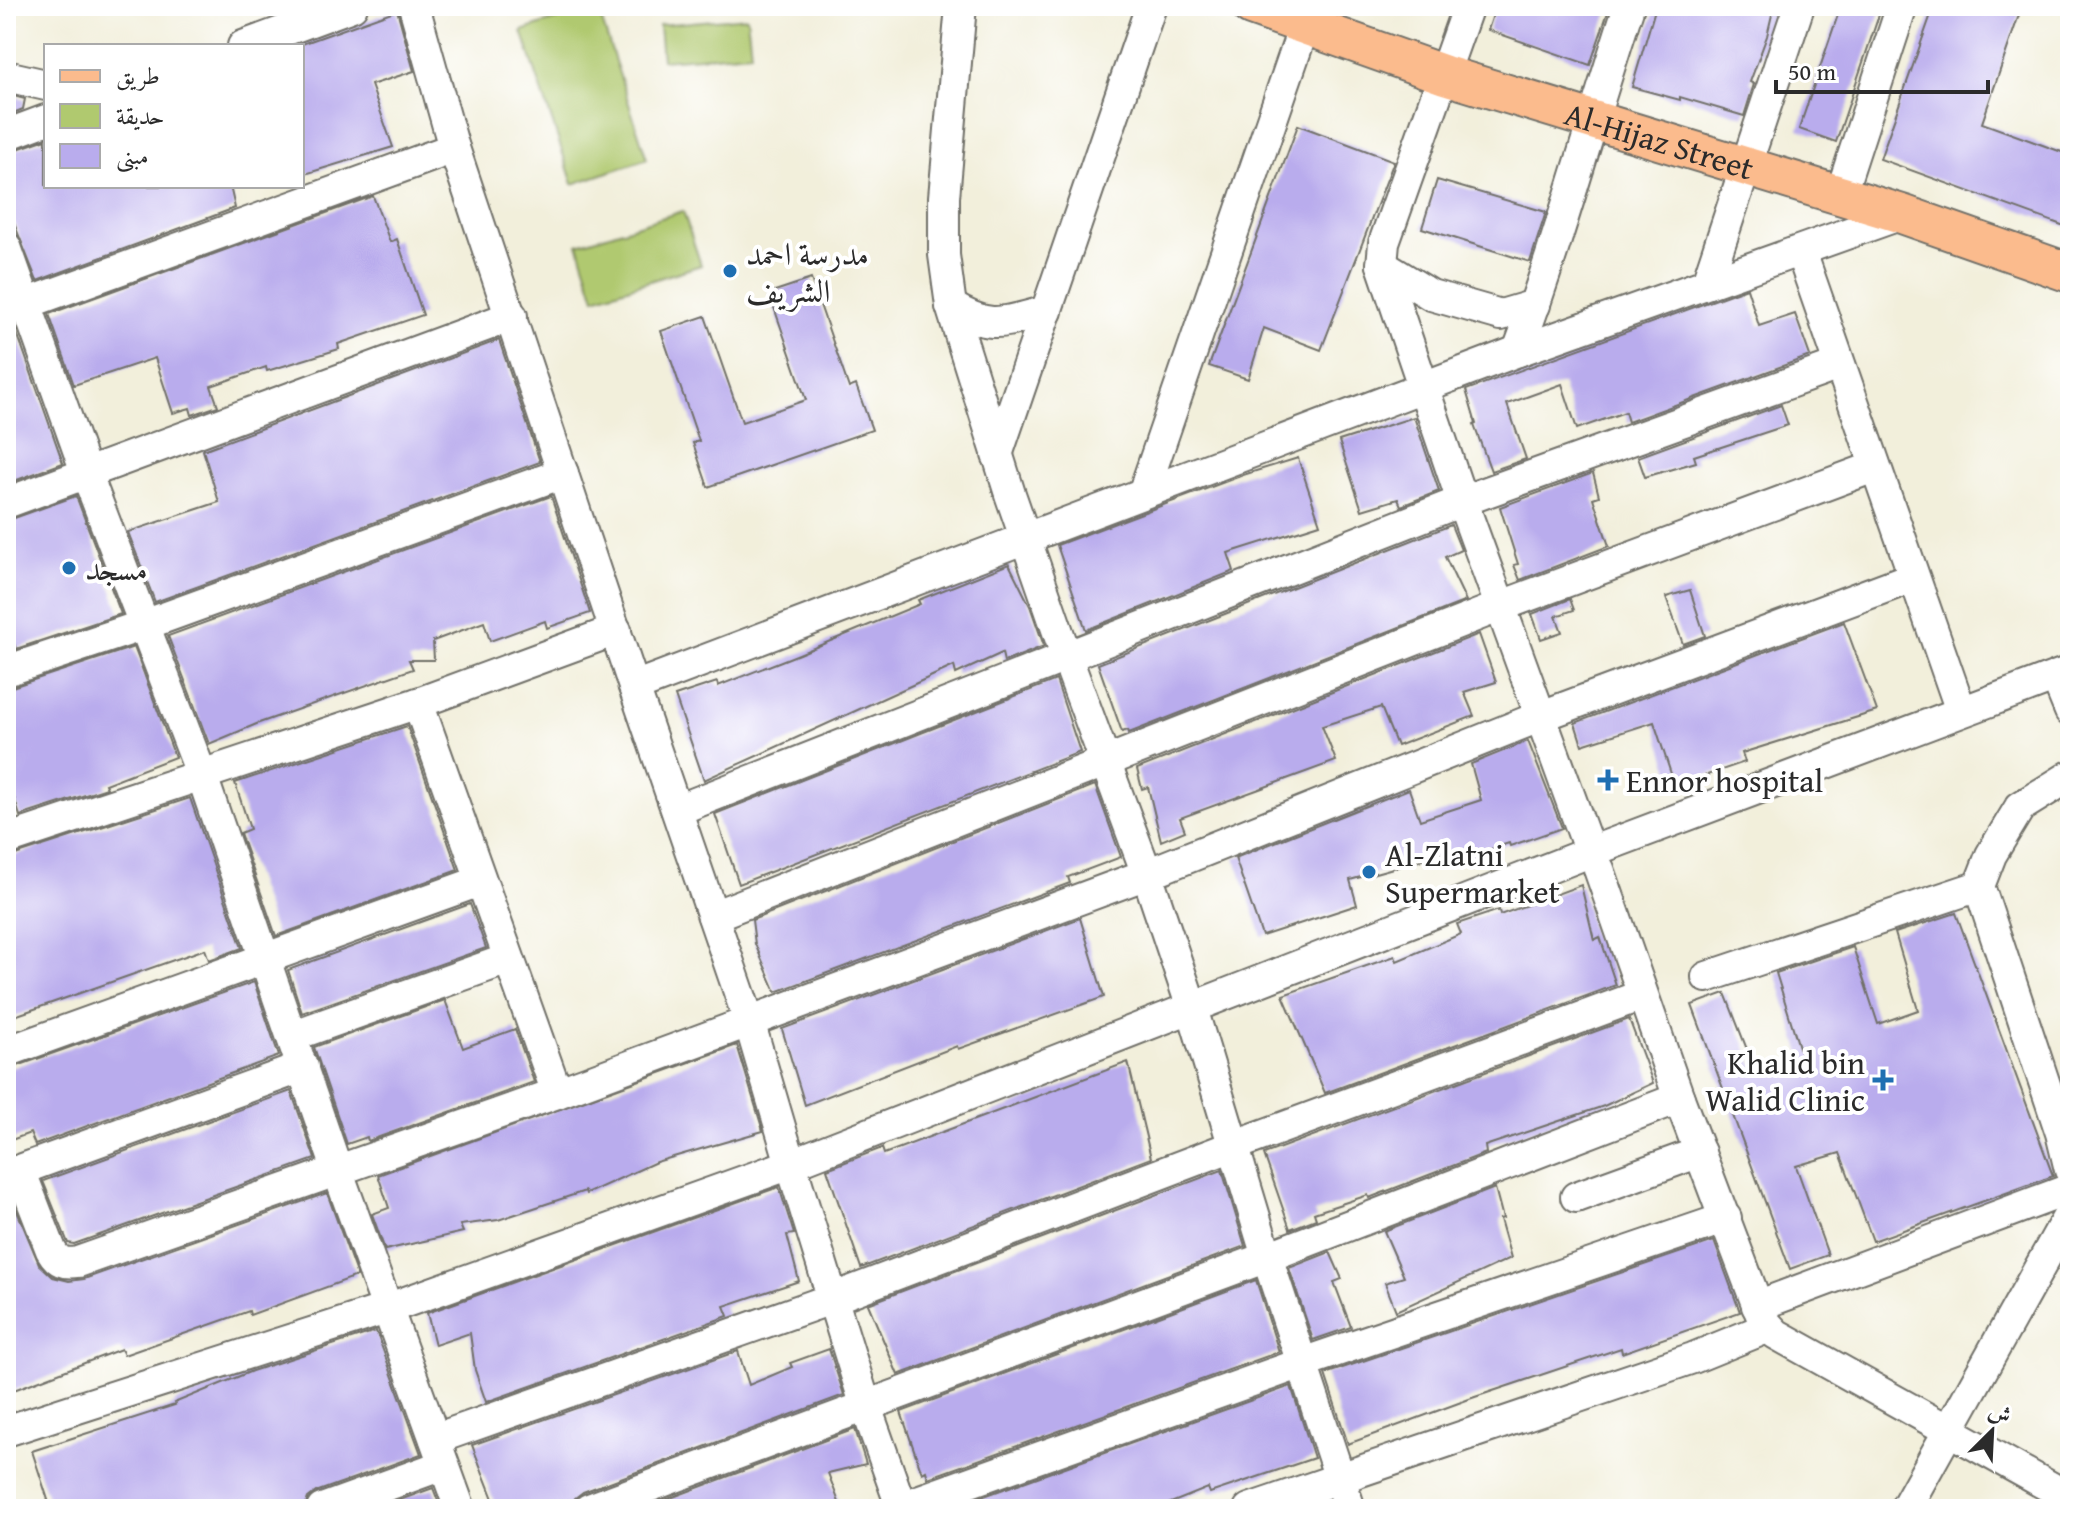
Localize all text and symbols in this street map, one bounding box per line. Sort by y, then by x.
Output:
legend [44,44,304,188]
scale bar [1776,44,1988,94]
text: 50 m [1788,54,1836,89]
text: طريق [116,58,160,93]
street label: Al-Hijaz Street [1559,89,1760,191]
text: حديقة [116,98,165,133]
text: مبنى [116,138,149,173]
place label: مدرسة احمد الشريف [746,230,869,314]
marker: مدرسة احمد الشريف [721,262,739,280]
place label: مسجد [85,545,148,592]
marker: مسجد [60,559,78,577]
place label: Ennor hospital [1626,757,1823,804]
marker: Ennor hospital [1597,769,1619,791]
place label: Al-Zlatni Supermarket [1385,831,1560,915]
marker: Al-Zlatni Supermarket [1360,863,1378,881]
place label: Khalid bin Walid Clinic [1705,1039,1865,1123]
marker: Khalid bin Walid Clinic [1872,1069,1894,1091]
north arrow [1952,1391,2032,1471]
text: ش [1984,1394,2017,1432]

